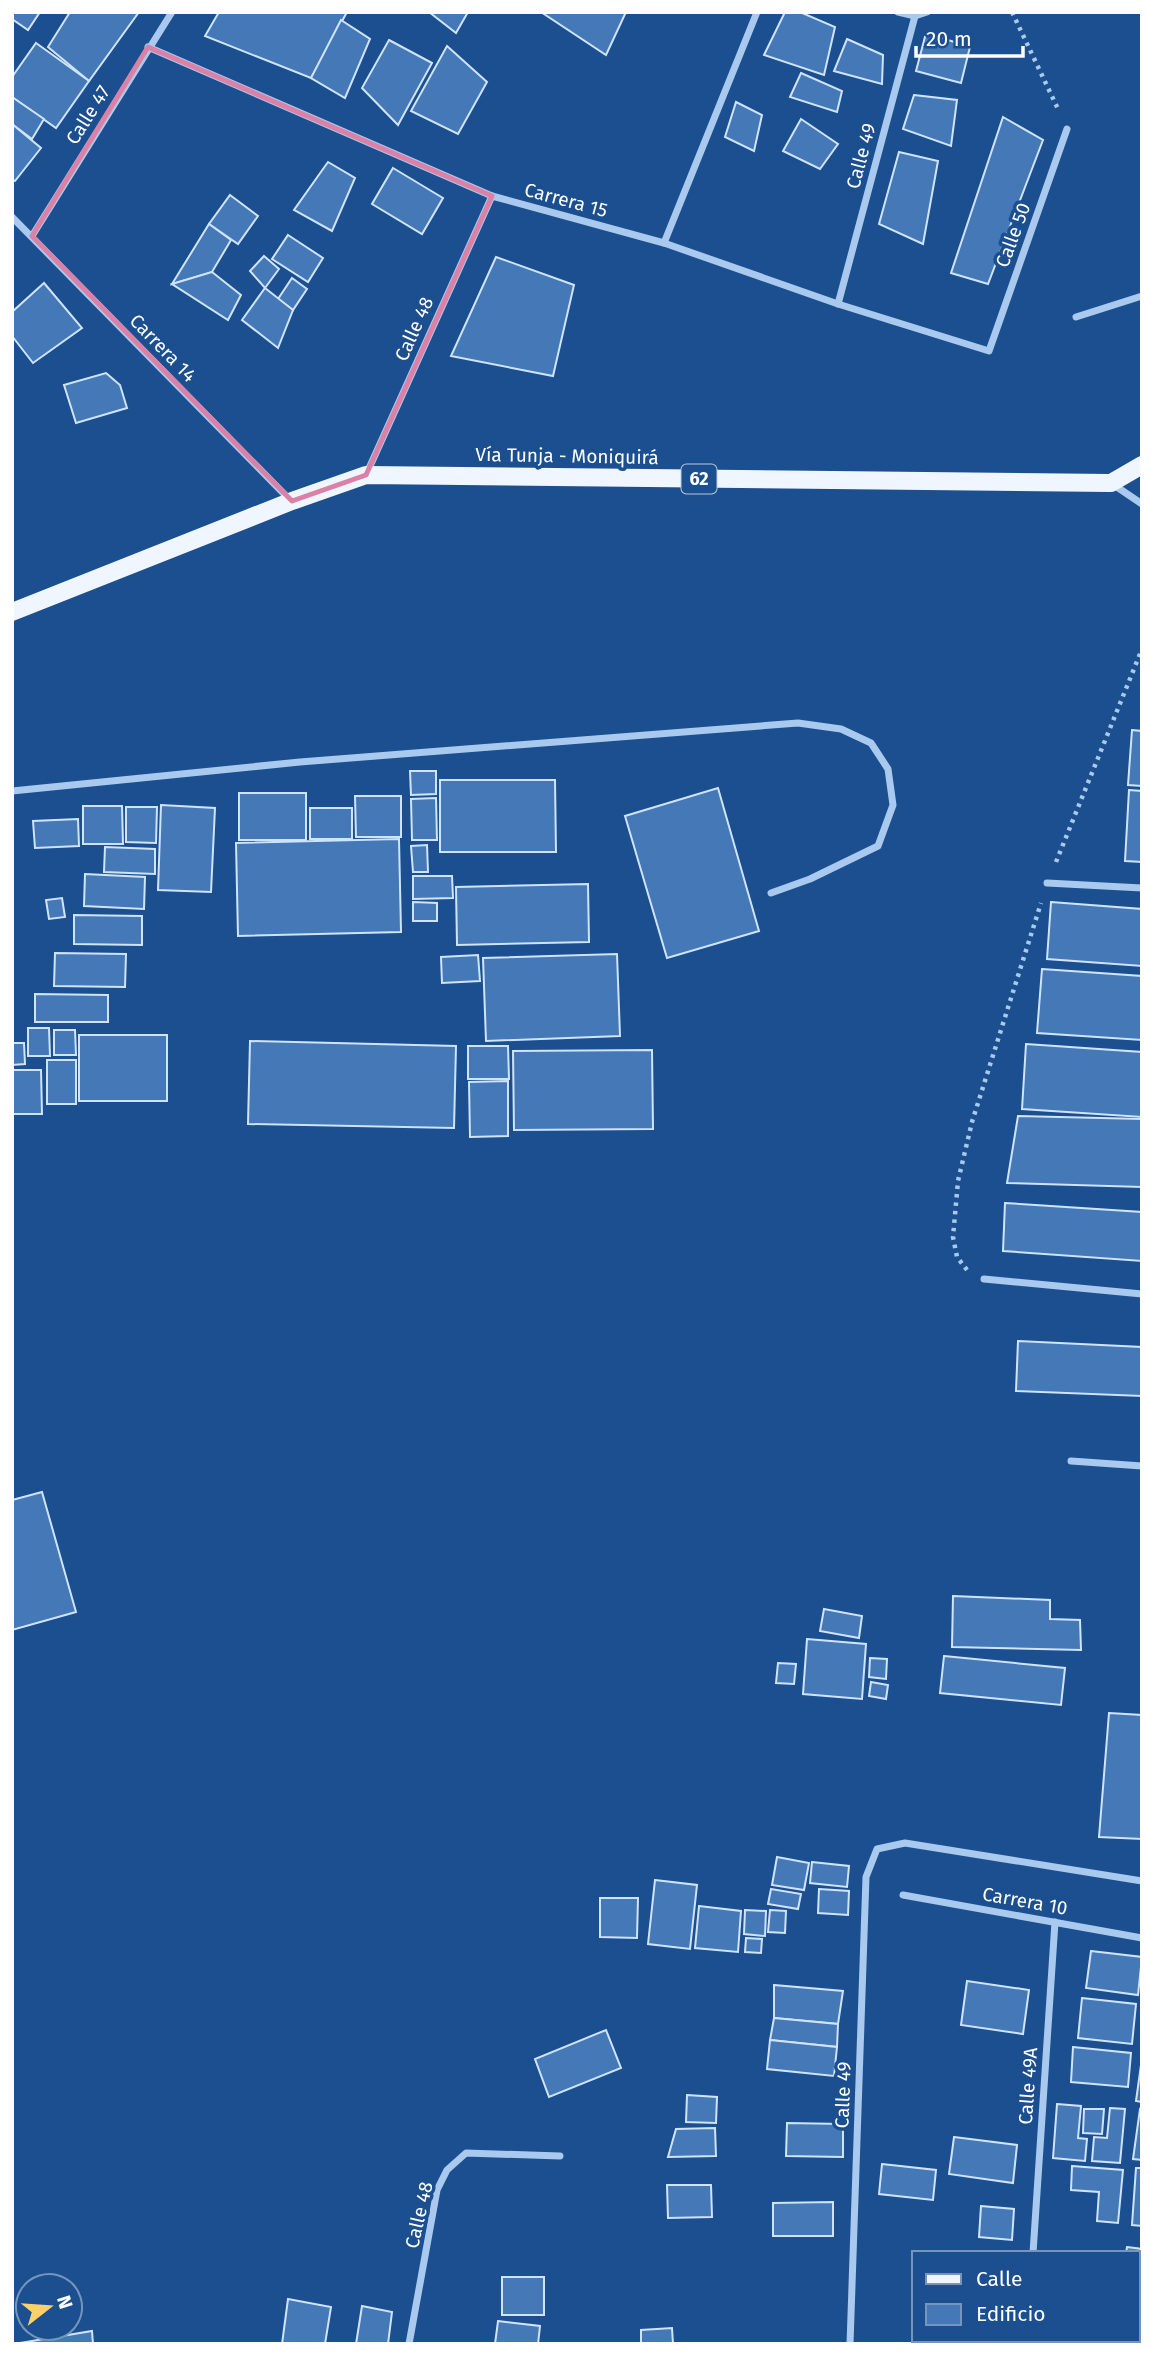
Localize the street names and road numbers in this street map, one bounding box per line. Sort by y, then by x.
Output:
street label: Calle 47 [61,81,115,149]
street label: Calle 49 [841,121,881,191]
street label: Carrera 15 [522,178,610,222]
street label: Calle 50 [991,200,1035,270]
street label: Calle 48 [390,293,438,365]
street label: Carrera 14 [125,309,201,387]
street label: Vía Tunja - Moniquirá [475,443,659,469]
road number: 62 [682,464,716,494]
street label: Carrera 10 [981,1882,1069,1920]
street label: Calle 49A [1014,2046,1042,2125]
street label: Calle 49 [830,2061,856,2129]
street label: Calle 48 [400,2179,438,2251]

